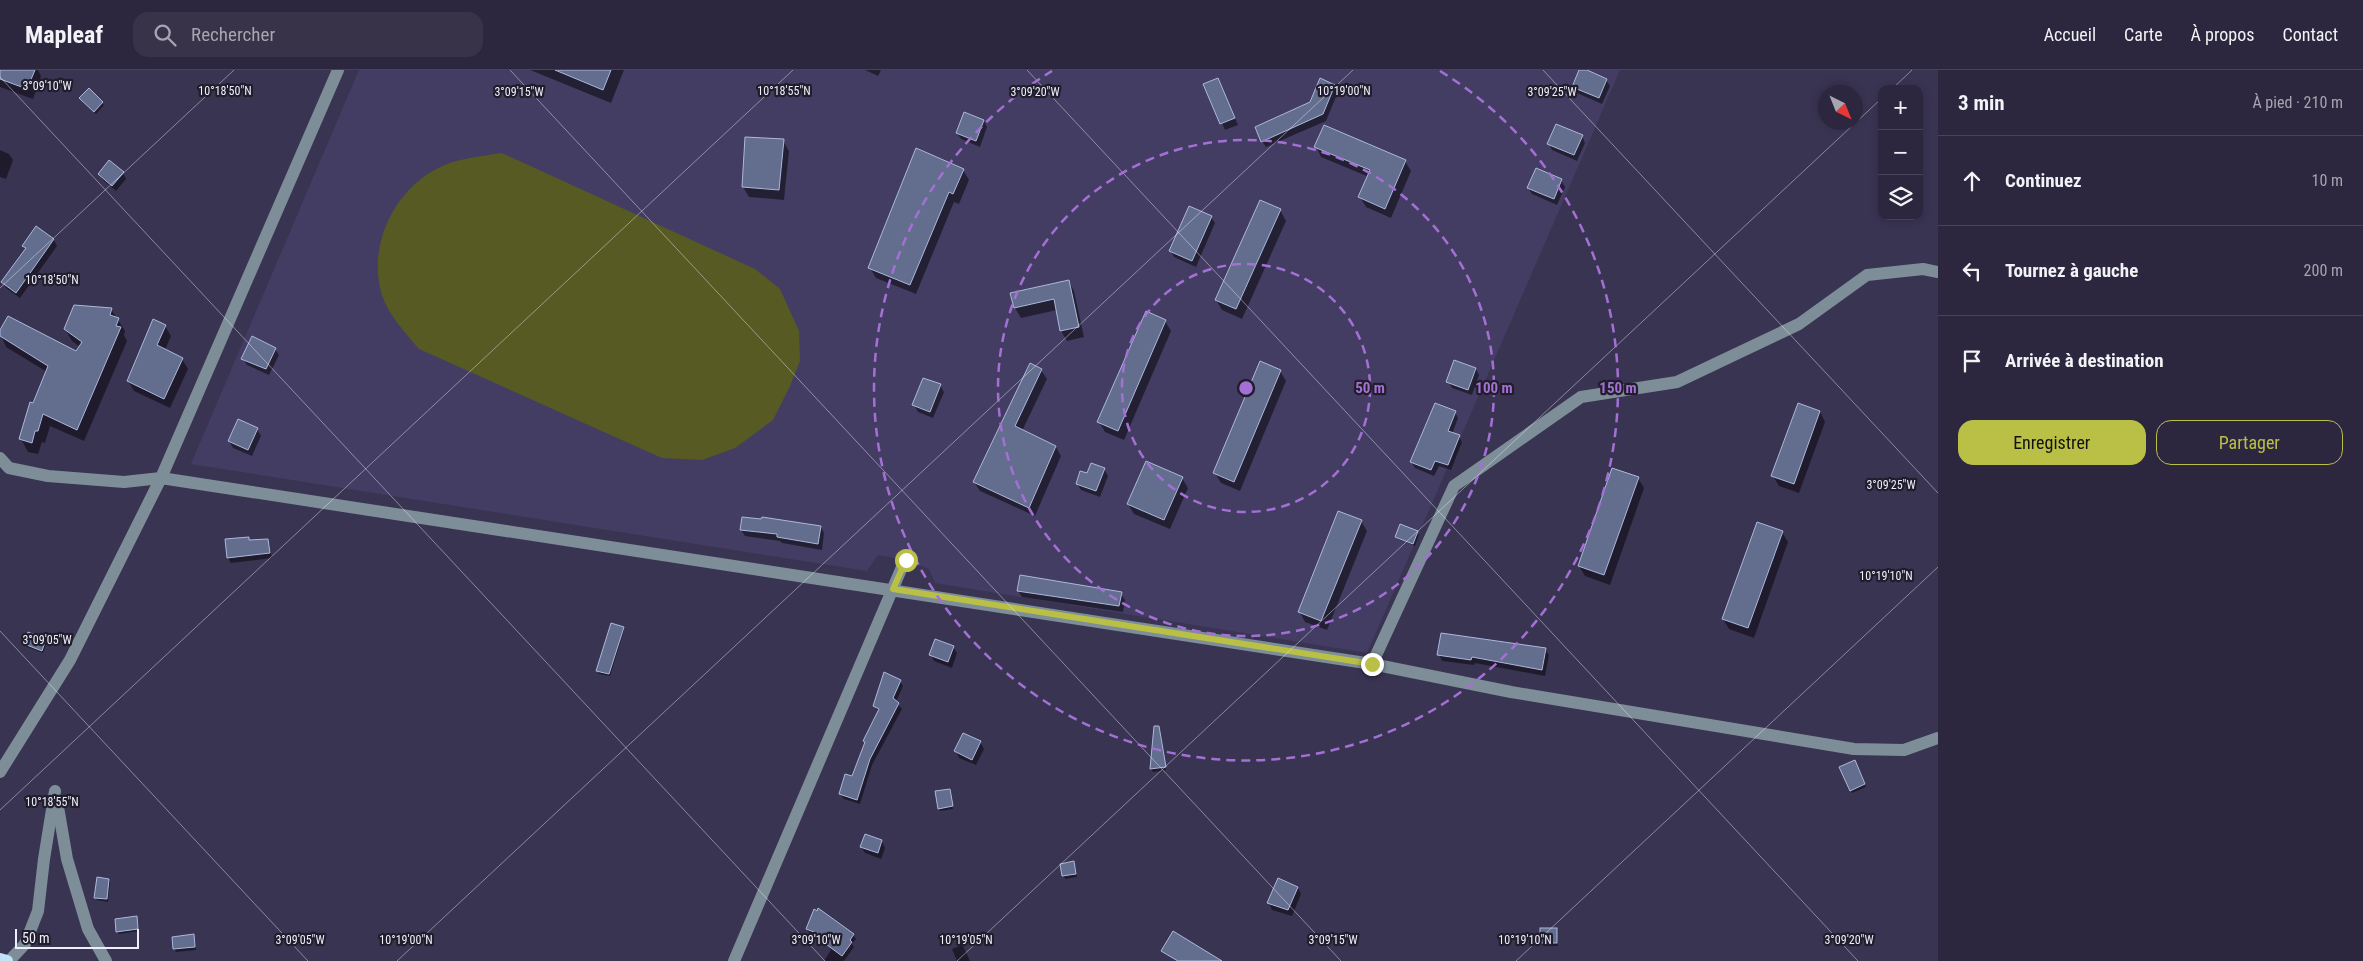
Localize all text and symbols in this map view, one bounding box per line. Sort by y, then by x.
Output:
search box [133,12,483,57]
text: Mapleaf [25,21,103,49]
icon: search [151,21,179,49]
text: Rechercher [191,23,275,46]
text: Accueil [2044,24,2096,45]
text: Carte [2124,24,2163,45]
text: À propos [2191,24,2254,45]
text: Contact [2282,24,2338,45]
text: 3°09'10"W [22,79,72,93]
text: 10°18'50"N [198,84,252,98]
text: 10°18'55"N [757,84,811,98]
text: 10°19'00"N [1317,84,1371,98]
text: 3°09'15"W [494,85,544,99]
text: 3°09'20"W [1010,85,1060,99]
text: 3°09'25"W [1527,85,1577,99]
north arrow [1818,85,1863,130]
map controls [1878,85,1923,220]
button: + [1878,85,1923,130]
text: 3 min [1958,91,2005,115]
text: À pied · 210 m [2252,93,2343,112]
button: − [1878,130,1923,175]
icon: ahead [1958,167,1986,195]
text: Continuez [2005,169,2082,192]
text: 10 m [2311,171,2343,190]
button: layers [1878,175,1923,220]
icon: left [1958,257,1986,285]
text: Tournez à gauche [2005,259,2138,282]
text: 200 m [2304,261,2343,280]
text: 10°18'50"N [25,273,79,287]
icon: arrive [1958,347,1986,375]
text: Arrivée à destination [2005,349,2164,372]
centre of rings [1237,379,1255,397]
text: 50 m [1355,379,1385,397]
text: 100 m [1475,379,1513,397]
text: 150 m [1599,379,1637,397]
button: Enregistrer [1958,420,2146,465]
button: Partager [2156,420,2343,465]
text: 3°09'25"W [1866,478,1916,492]
route start [895,549,918,572]
text: 10°19'10"N [1859,569,1913,583]
text: 3°09'05"W [22,633,72,647]
route end [1361,653,1384,676]
text: 10°18'55"N [25,795,79,809]
scale bar [15,926,139,949]
text: 50 m [22,930,50,946]
text: 3°09'05"W [275,933,325,947]
text: 10°19'00"N [379,933,433,947]
text: 3°09'10"W [791,933,841,947]
text: 10°19'05"N [939,933,993,947]
text: 3°09'15"W [1308,933,1358,947]
text: 10°19'10"N [1498,933,1552,947]
text: 3°09'20"W [1824,933,1874,947]

